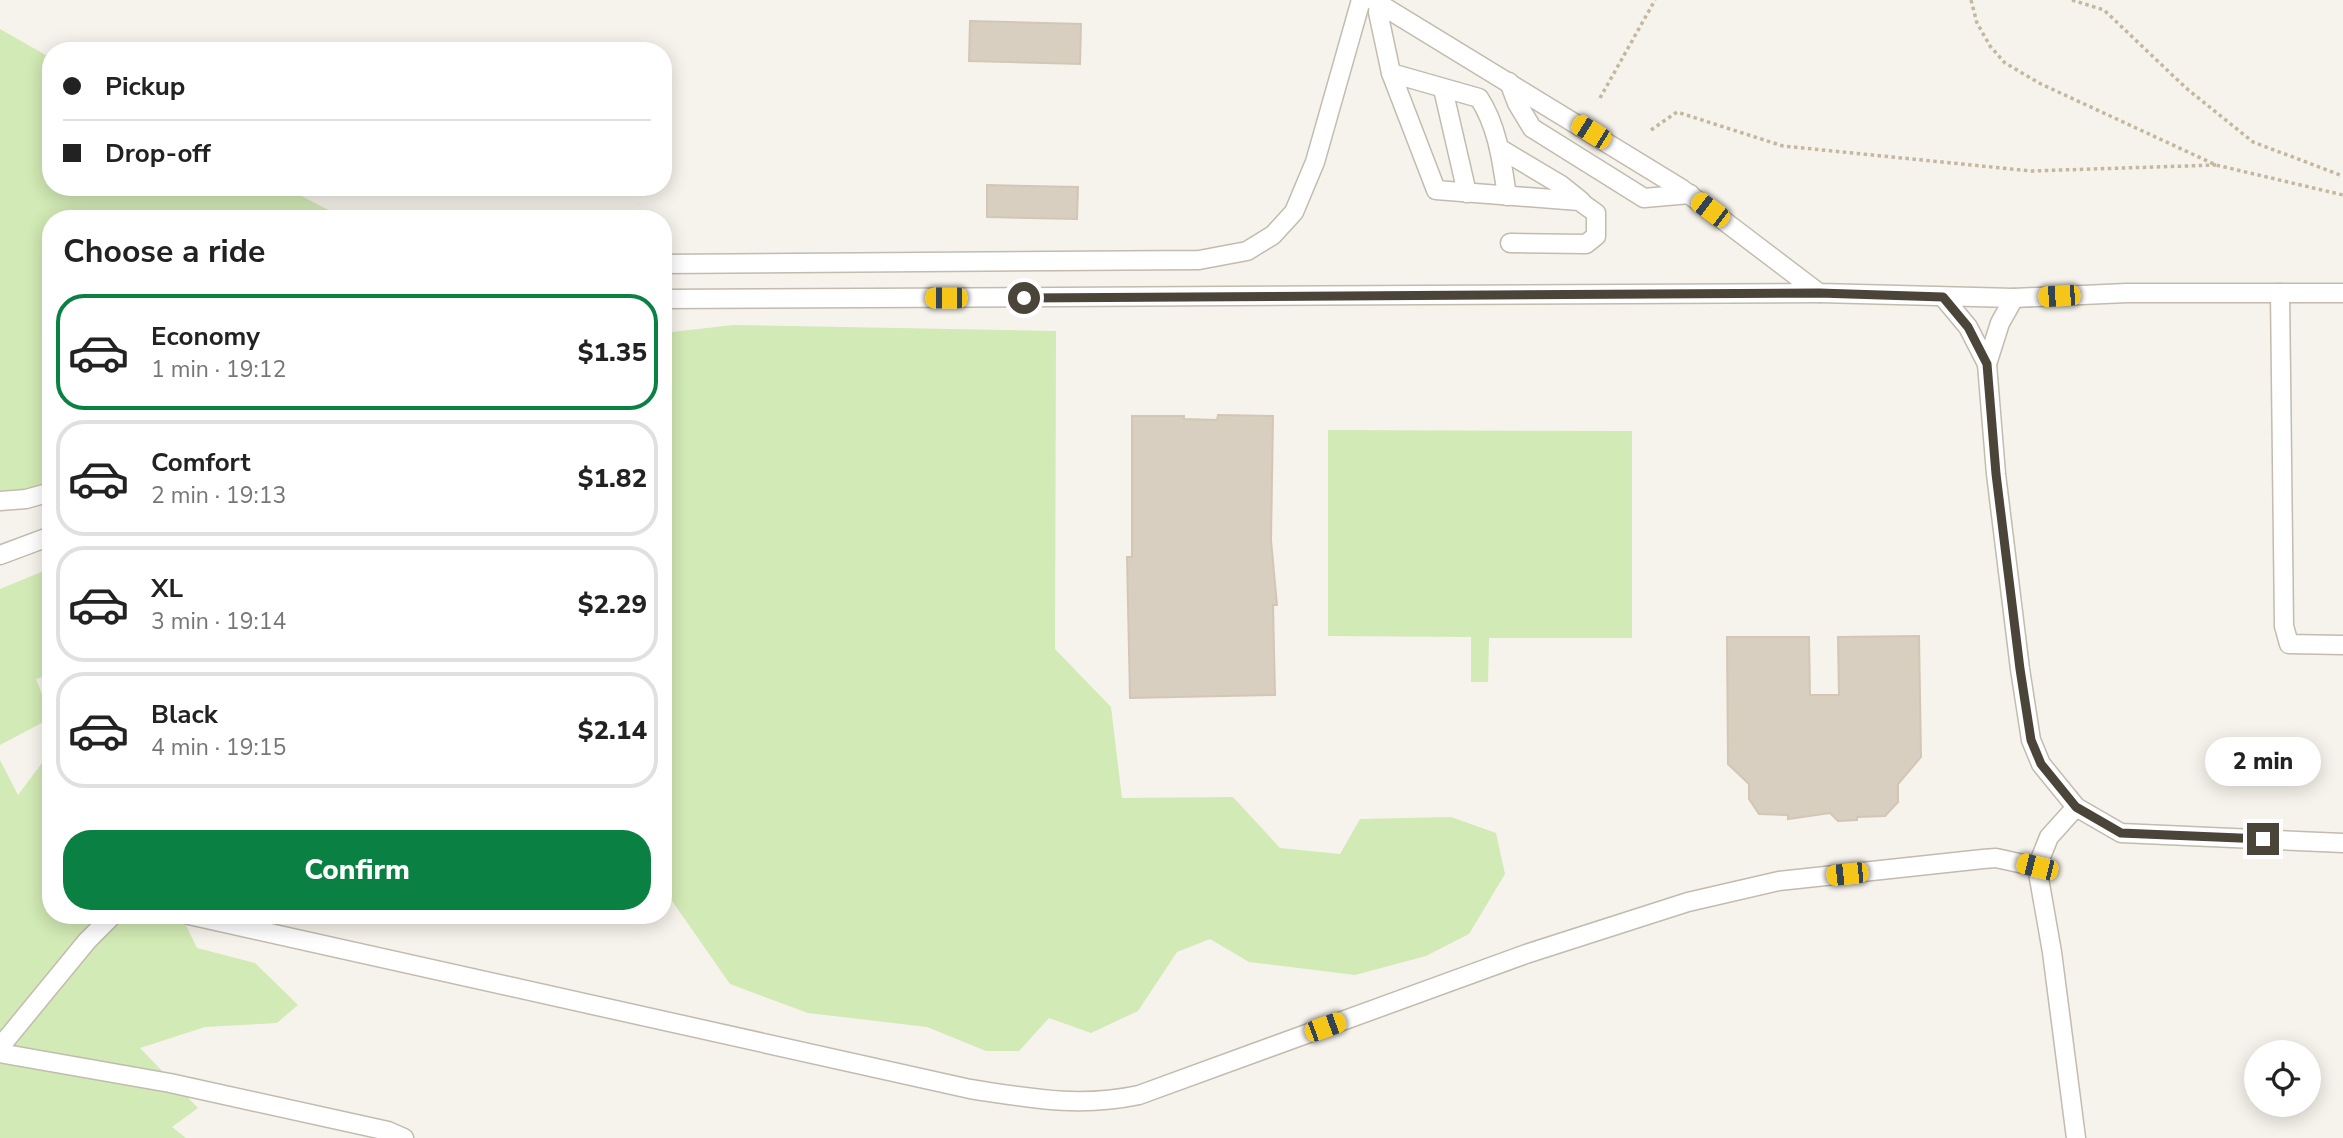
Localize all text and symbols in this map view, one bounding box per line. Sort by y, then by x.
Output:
text: Pickup [105,69,185,104]
car [1568,112,1615,152]
text: Drop-off [105,136,211,171]
car [1687,189,1734,231]
text: Choose a ride [63,230,265,273]
route start [1008,282,1040,314]
car [2038,284,2081,308]
car [926,288,968,309]
text: Economy [151,319,260,354]
icon: car [67,321,130,384]
text: $1.35 [578,335,647,370]
text: 1 min · 19:12 [151,354,286,385]
text: Comfort [151,445,251,480]
icon: car [67,447,130,510]
text: $1.82 [578,461,647,496]
text: 2 min · 19:13 [151,480,286,511]
text: XL [151,571,183,606]
icon: car [67,573,130,636]
text: $2.29 [578,587,647,622]
text: 3 min · 19:14 [151,606,286,637]
text: Black [151,697,218,732]
icon: car [67,699,130,762]
text: $2.14 [578,713,647,748]
text: 4 min · 19:15 [151,732,286,763]
callout: 2 min [2205,738,2321,786]
text: 2 min [2233,746,2293,777]
route end [2247,823,2279,855]
button: Confirm [63,830,651,910]
car [2015,852,2060,882]
car [1826,861,1869,887]
car [1302,1010,1349,1044]
map controls [2244,1040,2321,1117]
button: locate [2244,1040,2321,1117]

